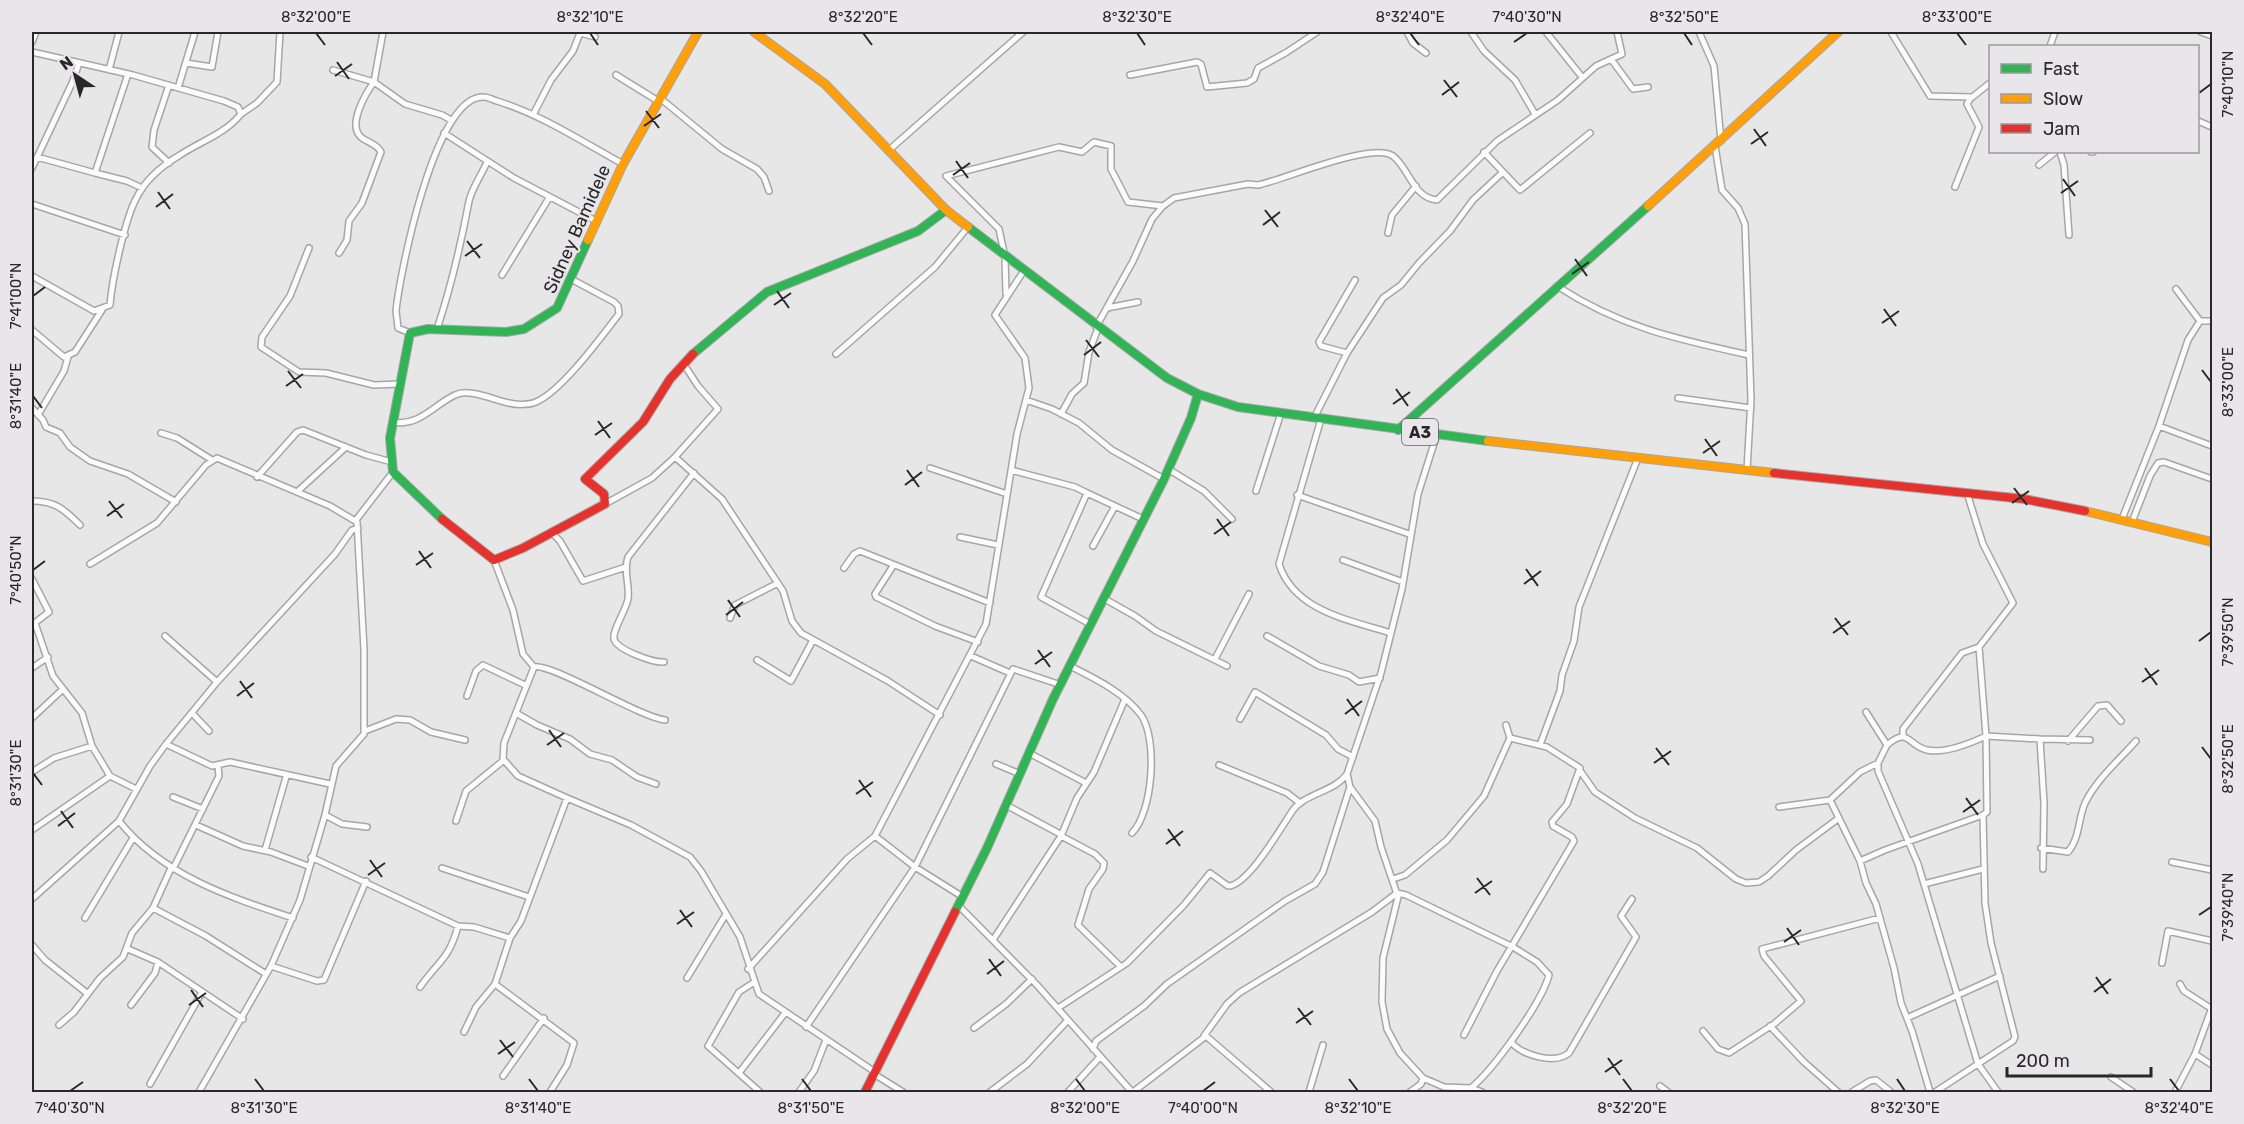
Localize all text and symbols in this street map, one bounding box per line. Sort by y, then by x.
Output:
text: 8°32'00"E [281,8,351,26]
text: 8°32'10"E [556,8,624,26]
text: 8°32'20"E [828,8,898,26]
text: 8°32'30"E [1102,8,1172,26]
text: 8°32'40"E [1375,8,1445,26]
text: 7°40'30"N [1492,8,1562,26]
text: 8°32'50"E [1649,8,1719,26]
text: 8°33'00"E [1922,8,1992,26]
north arrow [45,45,105,105]
legend [1989,45,2199,153]
text: 7°40'10"N [2219,51,2237,117]
text: N [56,52,77,74]
text: Fast [2043,58,2079,80]
text: Slow [2043,88,2083,110]
text: Jam [2043,118,2080,140]
street label: Sidney Bamidele [539,161,615,297]
text: 7°41'00"N [7,263,25,329]
text: 8°33'00"E [2219,347,2237,417]
text: 8°31'40"E [7,363,25,429]
road number: A3 [1402,419,1438,445]
text: 7°40'50"N [7,535,25,605]
text: 7°39'50"N [2219,597,2237,667]
text: 8°32'50"E [2219,724,2237,794]
text: 8°31'30"E [7,739,25,807]
text: 7°39'40"N [2219,873,2237,941]
scale bar [2007,1040,2151,1078]
text: 200 m [2016,1050,2070,1072]
text: 7°40'30"N [35,1099,105,1117]
text: 8°31'30"E [230,1099,298,1117]
text: 8°31'40"E [505,1099,571,1117]
text: 8°31'50"E [778,1099,844,1117]
text: 8°32'00"E [1050,1099,1120,1117]
text: 7°40'00"N [1168,1099,1238,1117]
text: 8°32'10"E [1324,1099,1392,1117]
text: 8°32'20"E [1597,1099,1667,1117]
text: 8°32'30"E [1870,1099,1940,1117]
text: 8°32'40"E [2144,1099,2214,1117]

